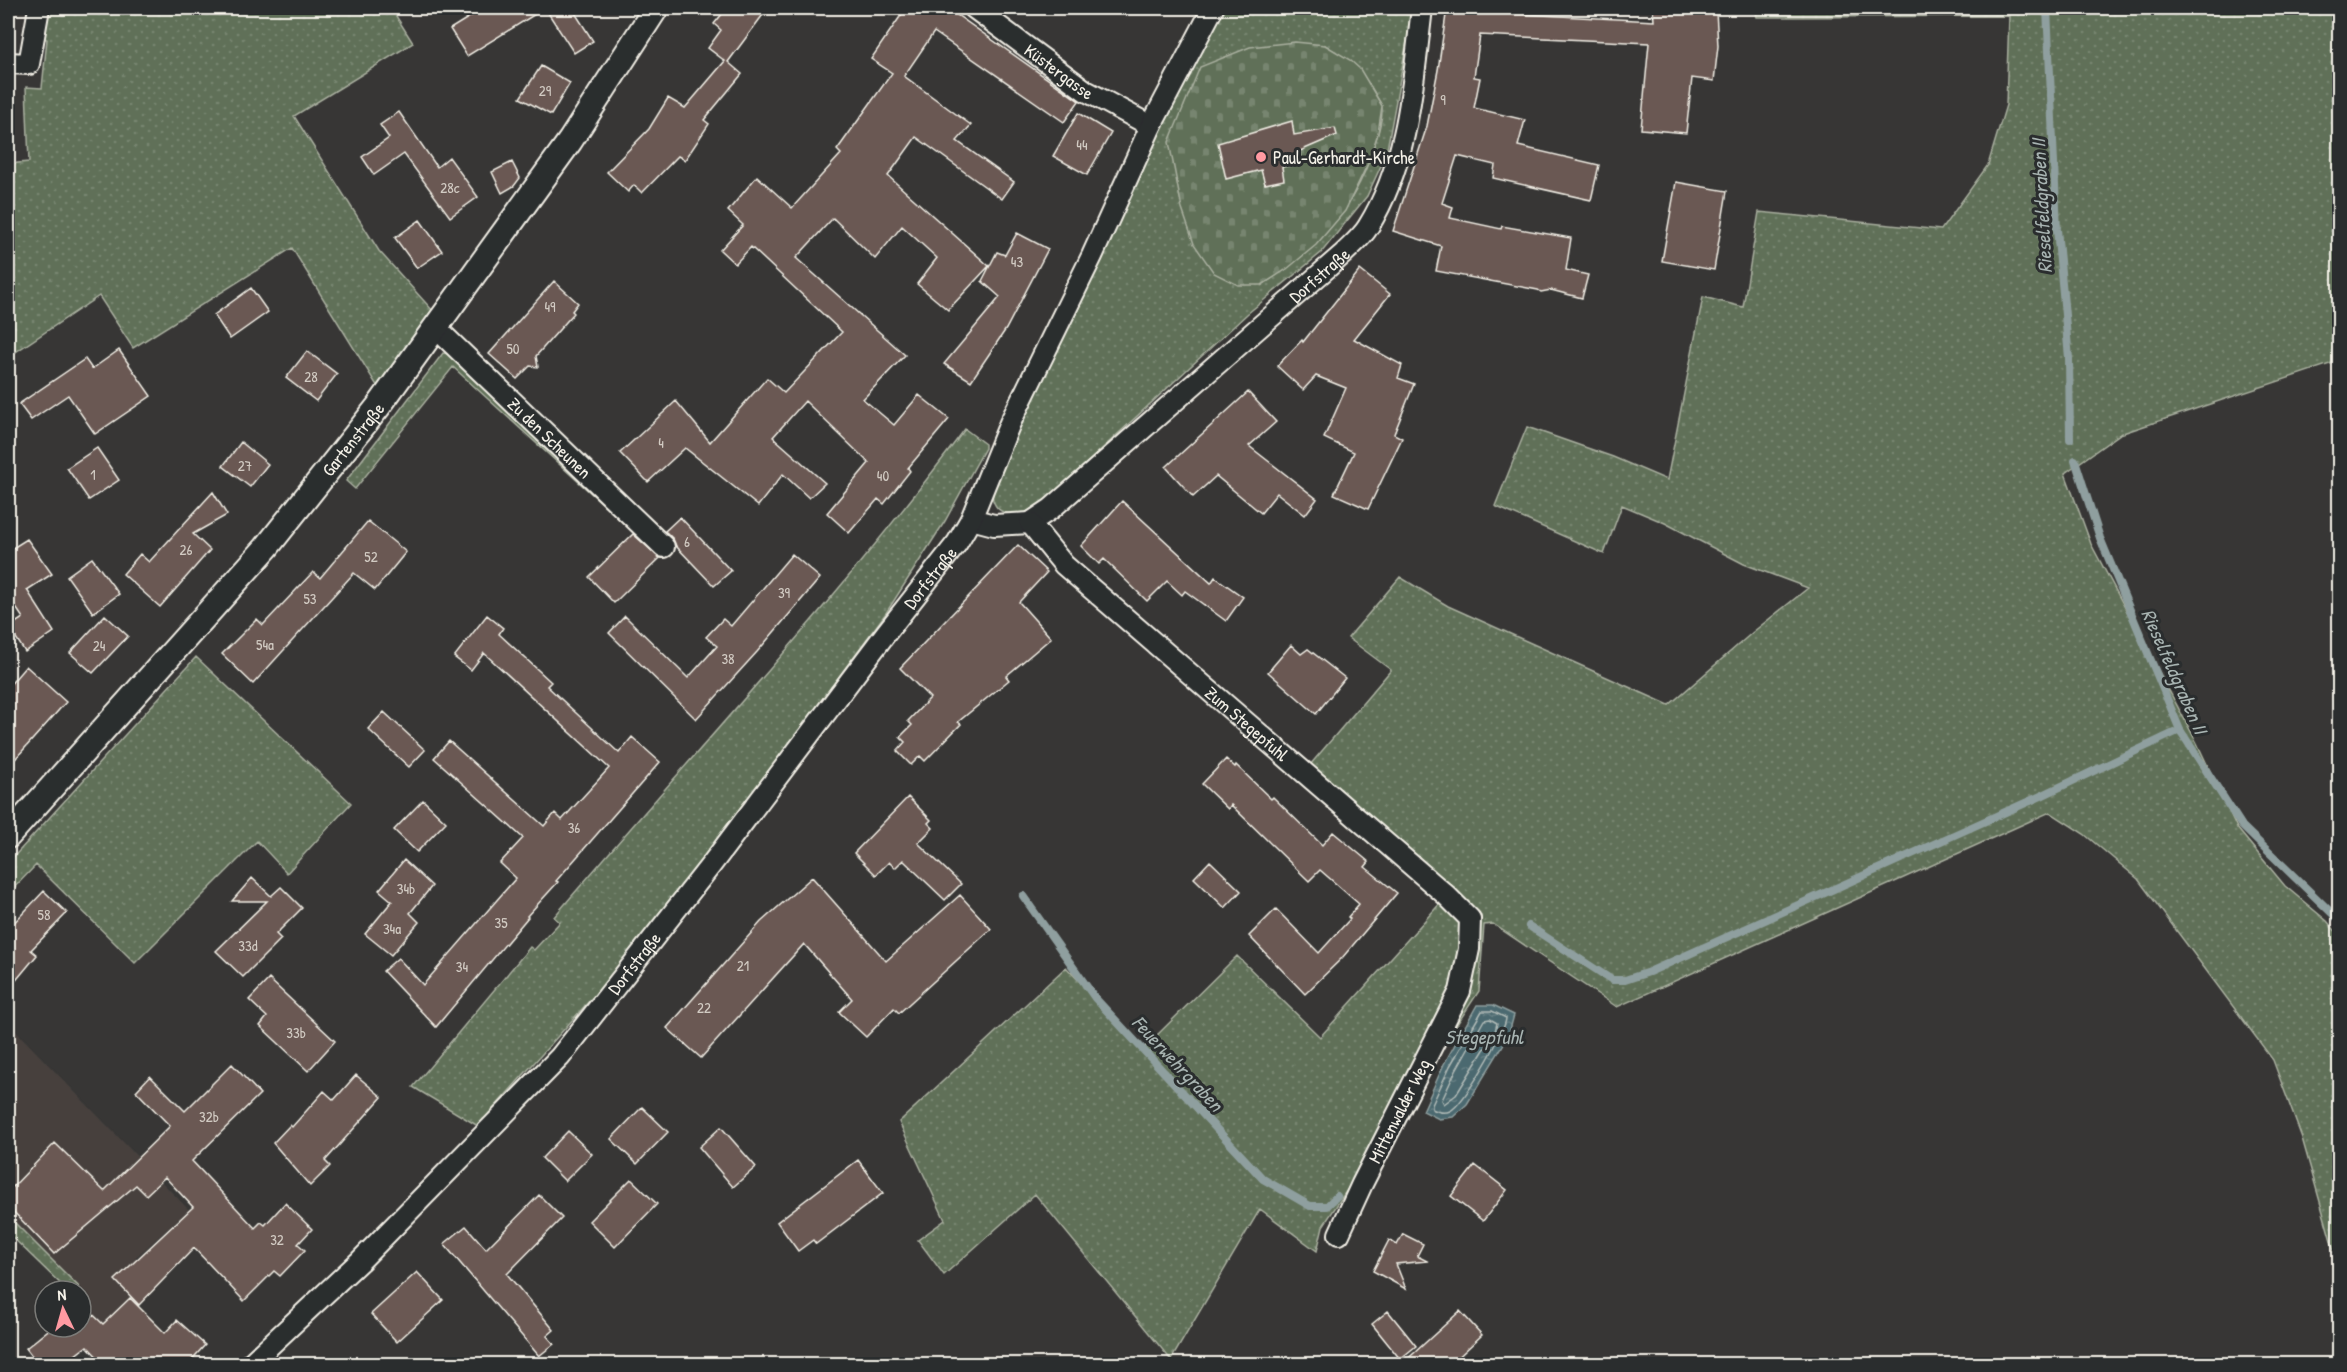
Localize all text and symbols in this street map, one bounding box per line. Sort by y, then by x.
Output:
street label: Küstergasse [1020,37,1098,105]
house number: 29 [539,80,552,101]
house number: 9 [1440,89,1446,110]
house number: 44 [1076,134,1088,155]
water label: Rieselfeldgraben II [2024,136,2059,274]
place label: Paul-Gerhardt-Kirche [1273,145,1415,170]
marker: Paul-Gerhardt-Kirche [1254,150,1268,164]
house number: 28c [440,177,460,198]
street label: Dorfstraße [1283,242,1355,308]
house number: 43 [1011,251,1023,272]
house number: 49 [544,296,556,317]
house number: 50 [506,338,520,359]
house number: 28 [304,366,318,387]
street label: Zu den Scheunen [502,391,597,484]
street label: Gartenstraße [316,397,390,481]
house number: 4 [658,432,664,453]
house number: 27 [238,455,252,476]
house number: 1 [90,464,96,485]
house number: 40 [877,465,889,486]
house number: 6 [684,531,690,552]
house number: 26 [179,539,193,560]
street label: Dorfstraße [897,541,962,614]
house number: 52 [364,546,378,567]
house number: 39 [778,582,791,603]
house number: 53 [303,588,317,609]
water label: Rieselfeldgraben II [2134,604,2216,740]
house number: 54a [256,634,274,655]
house number: 24 [93,635,106,656]
house number: 38 [721,648,735,669]
street label: Zum Stegepfuhl [1200,680,1295,767]
house number: 36 [568,817,580,838]
house number: 34b [397,878,415,899]
house number: 58 [38,904,50,925]
house number: 35 [494,912,508,933]
house number: 34a [383,918,401,939]
street label: Dorfstraße [602,927,666,999]
house number: 33d [238,935,258,956]
house number: 21 [737,955,749,976]
house number: 34 [456,956,469,977]
house number: 22 [697,997,711,1018]
water label: Feuerwehrgraben [1126,1009,1231,1119]
house number: 33b [286,1022,306,1043]
water label: Stegepfuhl [1445,1023,1525,1051]
street label: Mittenwalder Weg [1362,1054,1436,1168]
house number: 32b [199,1106,219,1127]
house number: 32 [270,1229,284,1250]
north arrow [33,1279,93,1339]
text: N [56,1283,67,1305]

